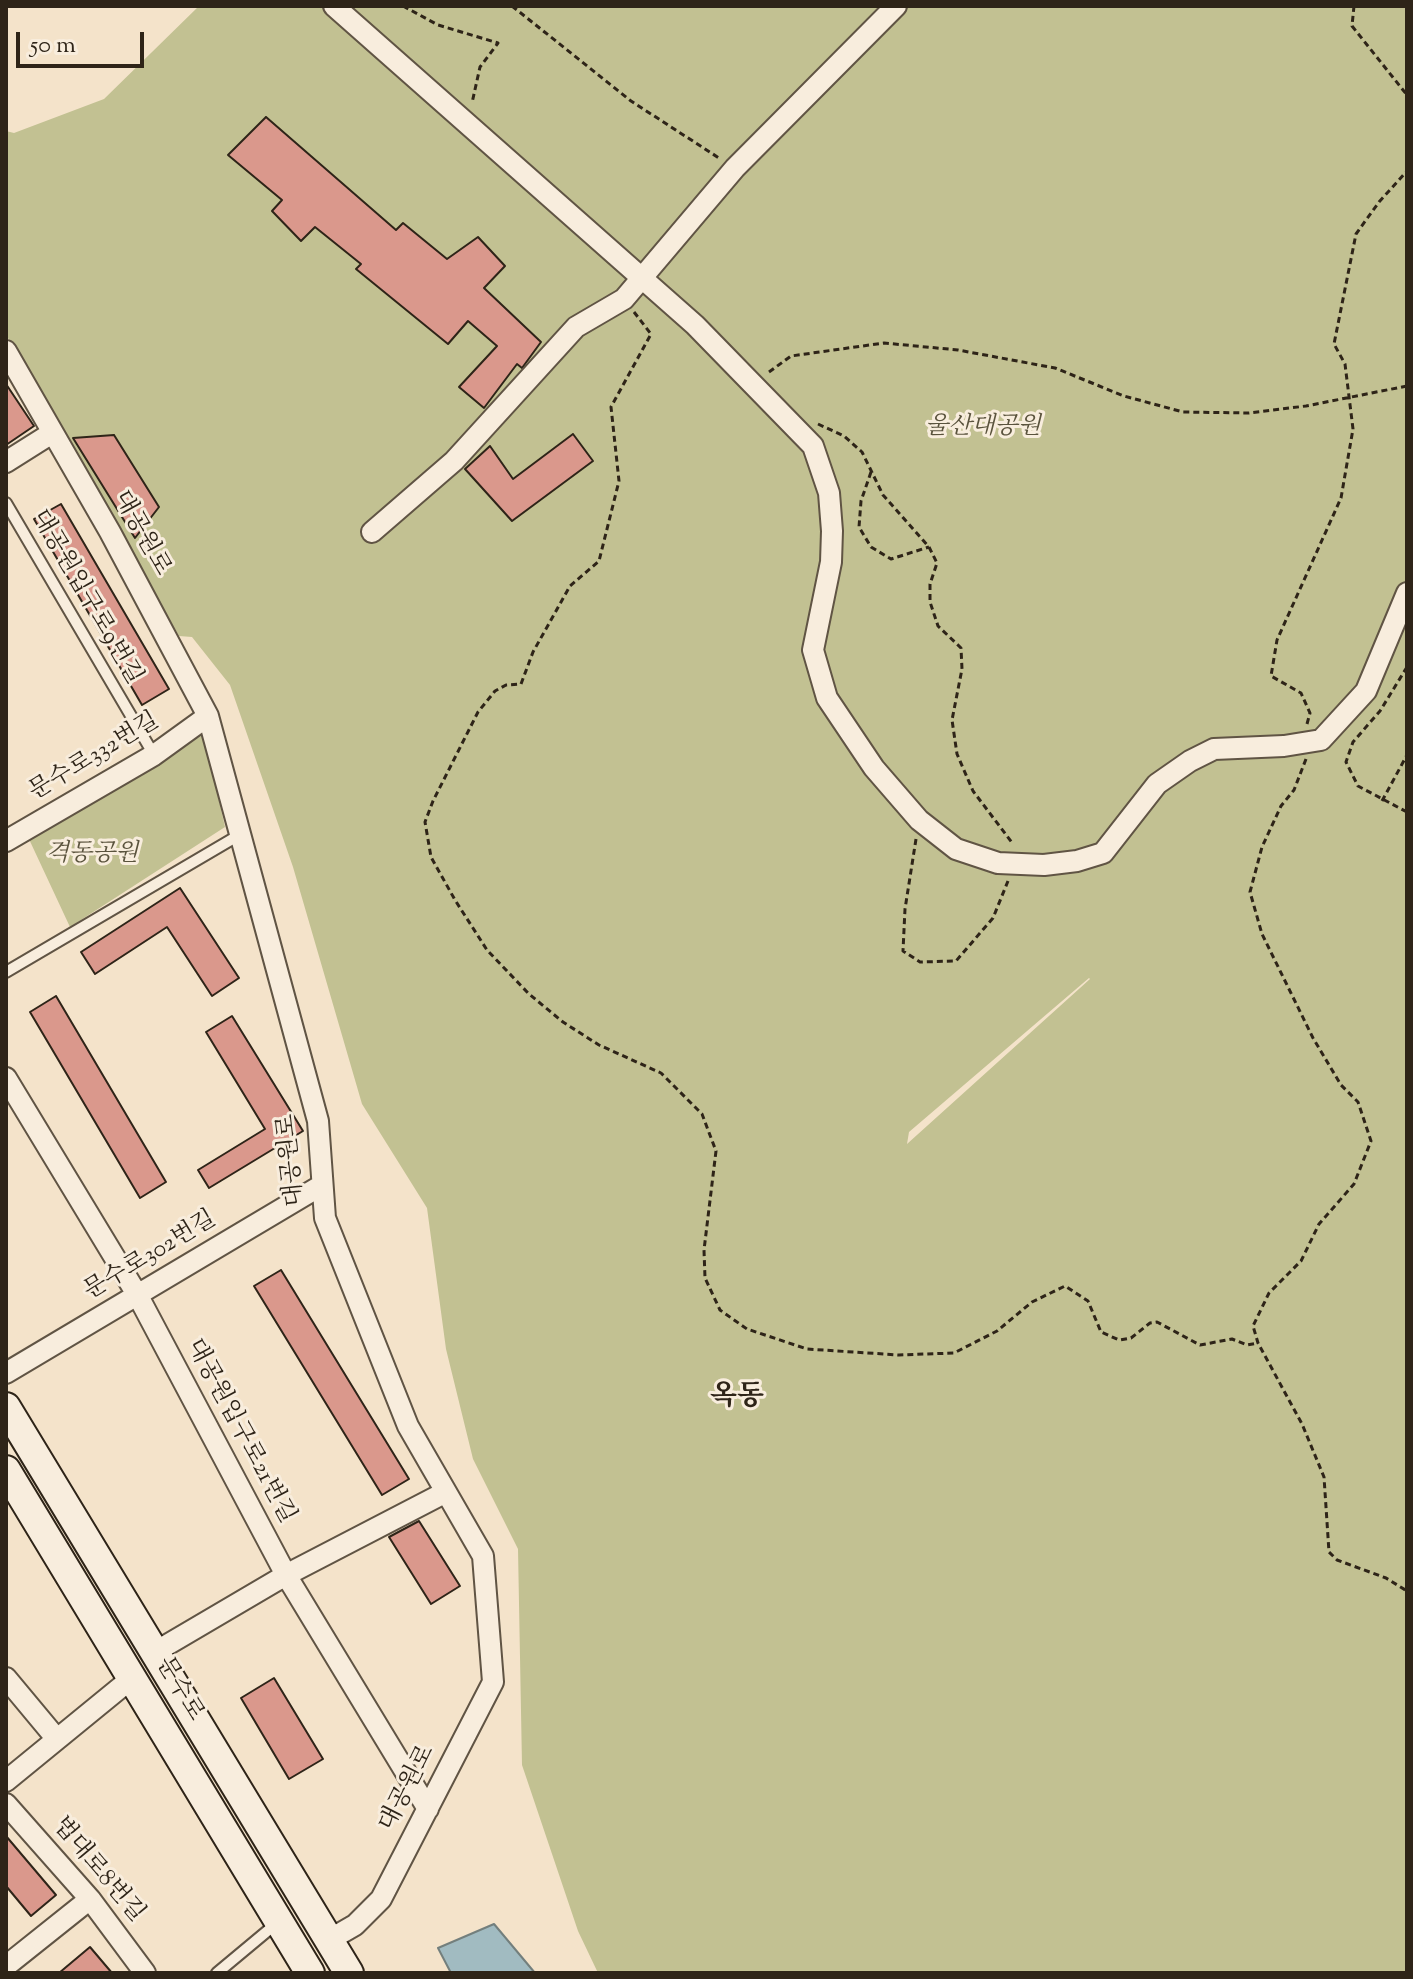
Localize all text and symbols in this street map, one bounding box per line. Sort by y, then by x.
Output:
scale bar [20,16,148,66]
text: 50 m [30,29,76,63]
park label: 울산대공원 [925,415,1041,443]
street label: 대공원로 [105,486,175,582]
street label: 대공원입구로9번길 [23,505,147,691]
street label: 문수로332번길 [25,708,165,808]
park label: 격동공원 [46,842,138,870]
street label: 대공원로 [274,1112,312,1208]
street label: 문수로302번길 [80,1206,222,1308]
street label: 대공원입구로21번길 [178,1335,300,1529]
district label: 옥동 [710,1382,764,1416]
street label: 문수로 [148,1653,208,1727]
street label: 대공원로 [375,1741,443,1837]
street label: 법대로8번길 [45,1813,149,1929]

